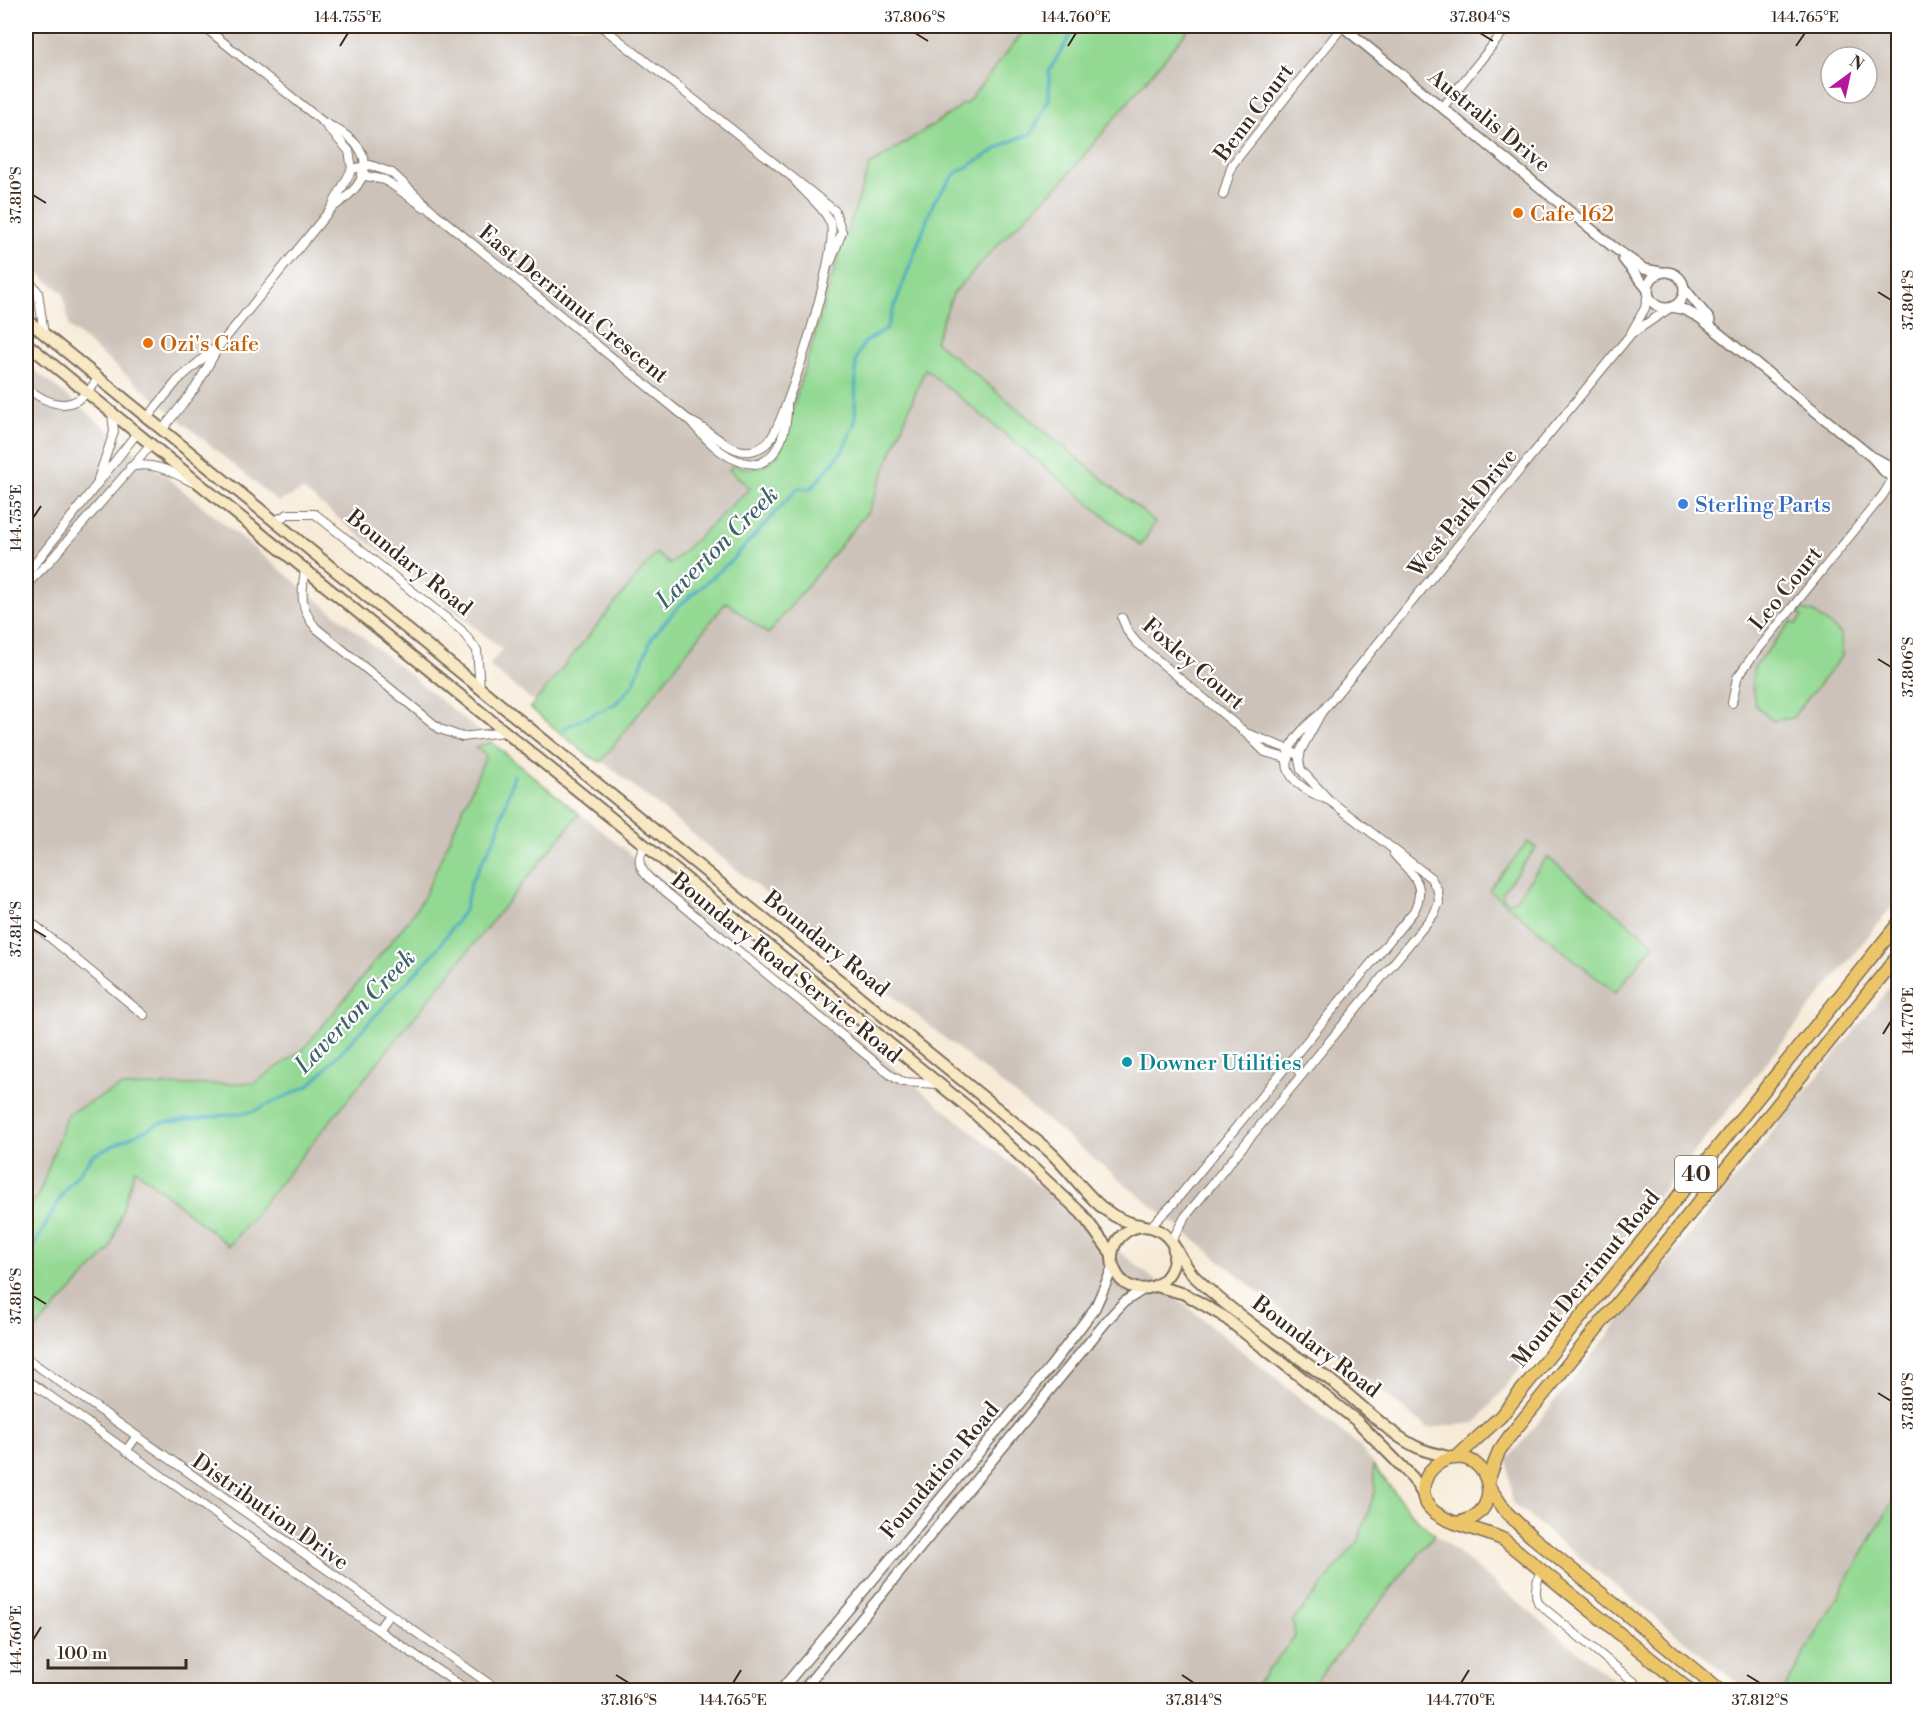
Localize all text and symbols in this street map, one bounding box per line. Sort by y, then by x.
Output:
text: 144.755°E [314,8,382,27]
text: 37.806°S [885,8,945,27]
text: 144.760°E [1041,8,1111,27]
text: 37.804°S [1450,8,1510,27]
text: 144.765°E [1771,8,1839,27]
north arrow [1819,45,1879,105]
text: N [1846,51,1868,75]
street label: Benn Court [1208,59,1300,168]
street label: Australis Drive [1422,63,1556,179]
text: 37.810°S [7,166,26,224]
place label: Cafe 162 [1530,201,1614,228]
marker: Cafe 162 [1511,206,1525,220]
street label: East Derrimut Crescent [473,219,674,389]
text: 37.804°S [1899,270,1918,330]
place label: Ozi's Cafe [160,331,259,358]
marker: Ozi's Cafe [141,336,155,350]
street label: West Park Drive [1402,443,1523,584]
water label: Laverton Creek [649,480,785,616]
text: 144.755°E [7,484,26,552]
place label: Sterling Parts [1695,492,1831,519]
marker: Sterling Parts [1676,497,1690,511]
street label: Boundary Road [340,504,478,622]
street label: Leo Court [1744,541,1828,636]
street label: Foxley Court [1136,612,1250,716]
text: 37.806°S [1899,637,1918,697]
street label: Boundary Road Service Road [665,866,907,1070]
street label: Boundary Road [757,885,895,1003]
text: 37.814°S [7,901,26,957]
water label: Laverton Creek [288,943,422,1081]
text: 144.770°E [1899,987,1918,1055]
place label: Downer Utilities [1139,1050,1302,1077]
marker: Downer Utilities [1120,1055,1134,1069]
road number: 40 [1675,1156,1717,1192]
street label: Mount Derrimut Road [1506,1184,1666,1373]
text: 37.816°S [7,1268,26,1324]
street label: Boundary Road [1246,1290,1386,1405]
text: 37.810°S [1899,1372,1918,1430]
street label: Foundation Road [875,1397,1006,1545]
street label: Distribution Drive [186,1448,354,1576]
text: 144.760°E [7,1605,26,1675]
scale bar [48,1632,186,1670]
text: 100 m [57,1642,108,1665]
text: 37.816°S [601,1691,657,1710]
text: 144.765°E [699,1691,767,1710]
text: 37.814°S [1166,1691,1222,1710]
text: 144.770°E [1427,1691,1495,1710]
text: 37.812°S [1732,1691,1788,1710]

